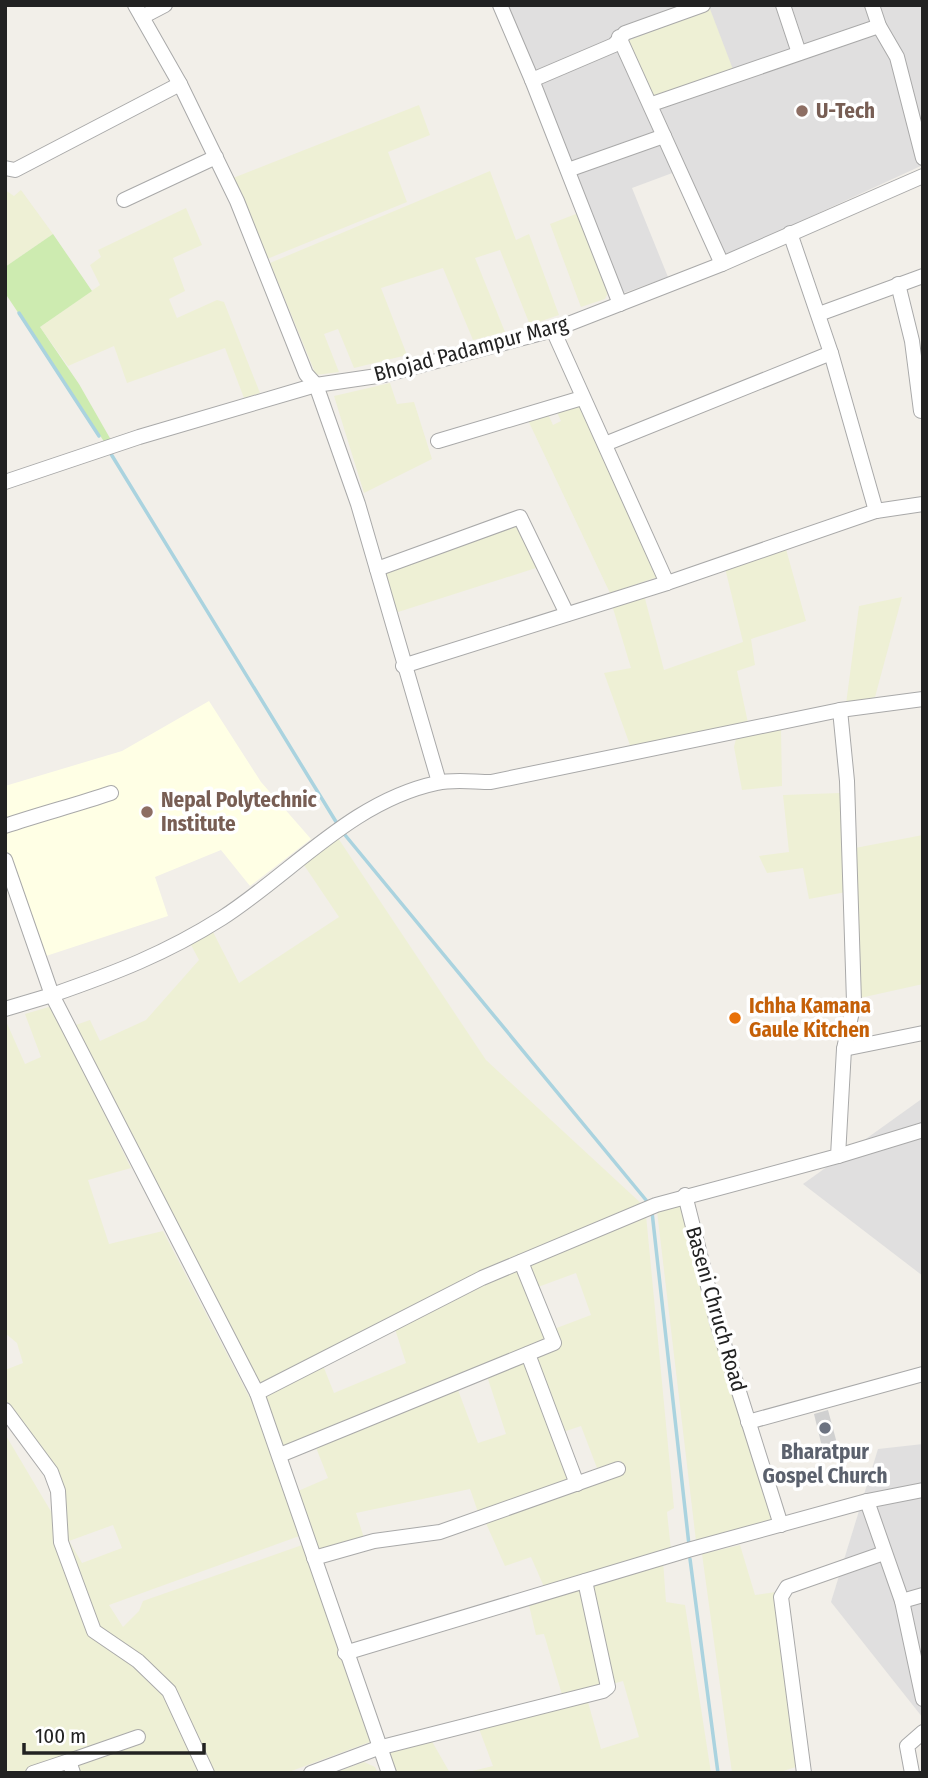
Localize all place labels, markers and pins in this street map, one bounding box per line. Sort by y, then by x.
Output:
place label: U-Tech [816,98,875,124]
marker: U-Tech [794,103,810,119]
place label: Nepal Polytechnic Institute [161,787,318,837]
marker: Nepal Polytechnic Institute [139,804,155,820]
place label: Ichha Kamana Gaule Kitchen [749,993,871,1043]
marker: Ichha Kamana Gaule Kitchen [727,1010,743,1026]
marker: Bharatpur Gospel Church [817,1420,833,1436]
place label: Bharatpur Gospel Church [763,1439,887,1489]

